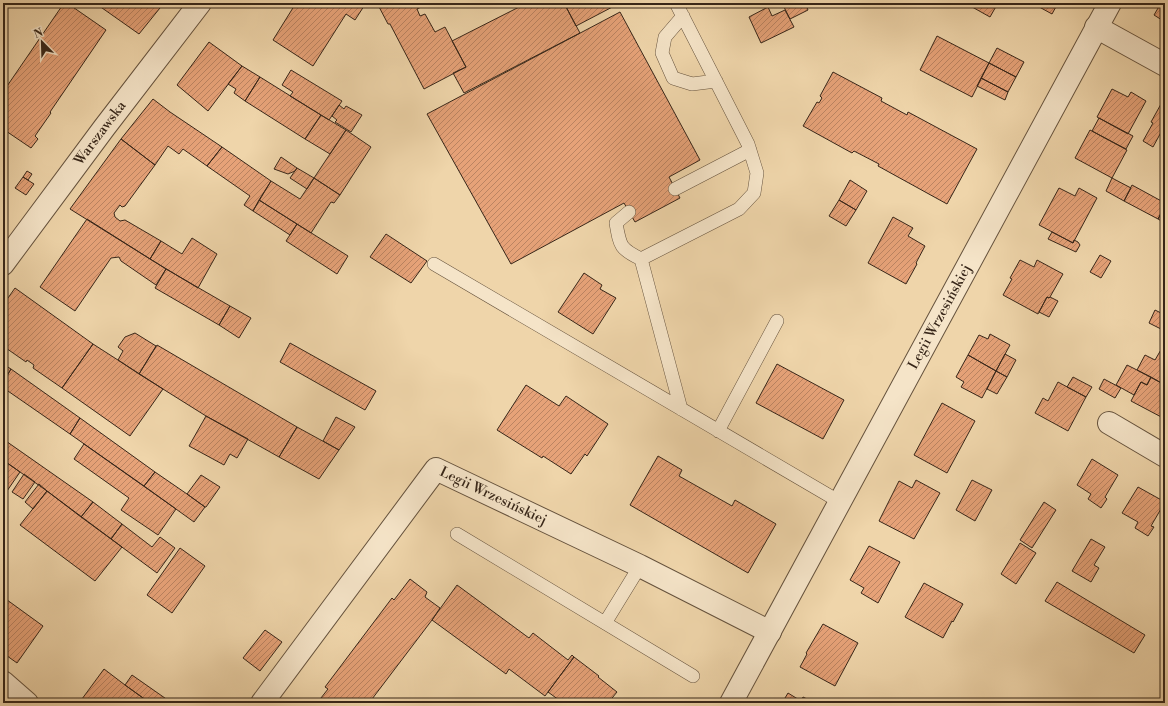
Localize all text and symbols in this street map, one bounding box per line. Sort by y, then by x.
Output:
north arrow [22,22,62,62]
text: N [32,25,45,42]
street label: Warszawska [70,97,131,170]
street label: Legii Wrzesińskiej [904,261,976,373]
street label: Legii Wrzesińskiej [437,463,550,529]

